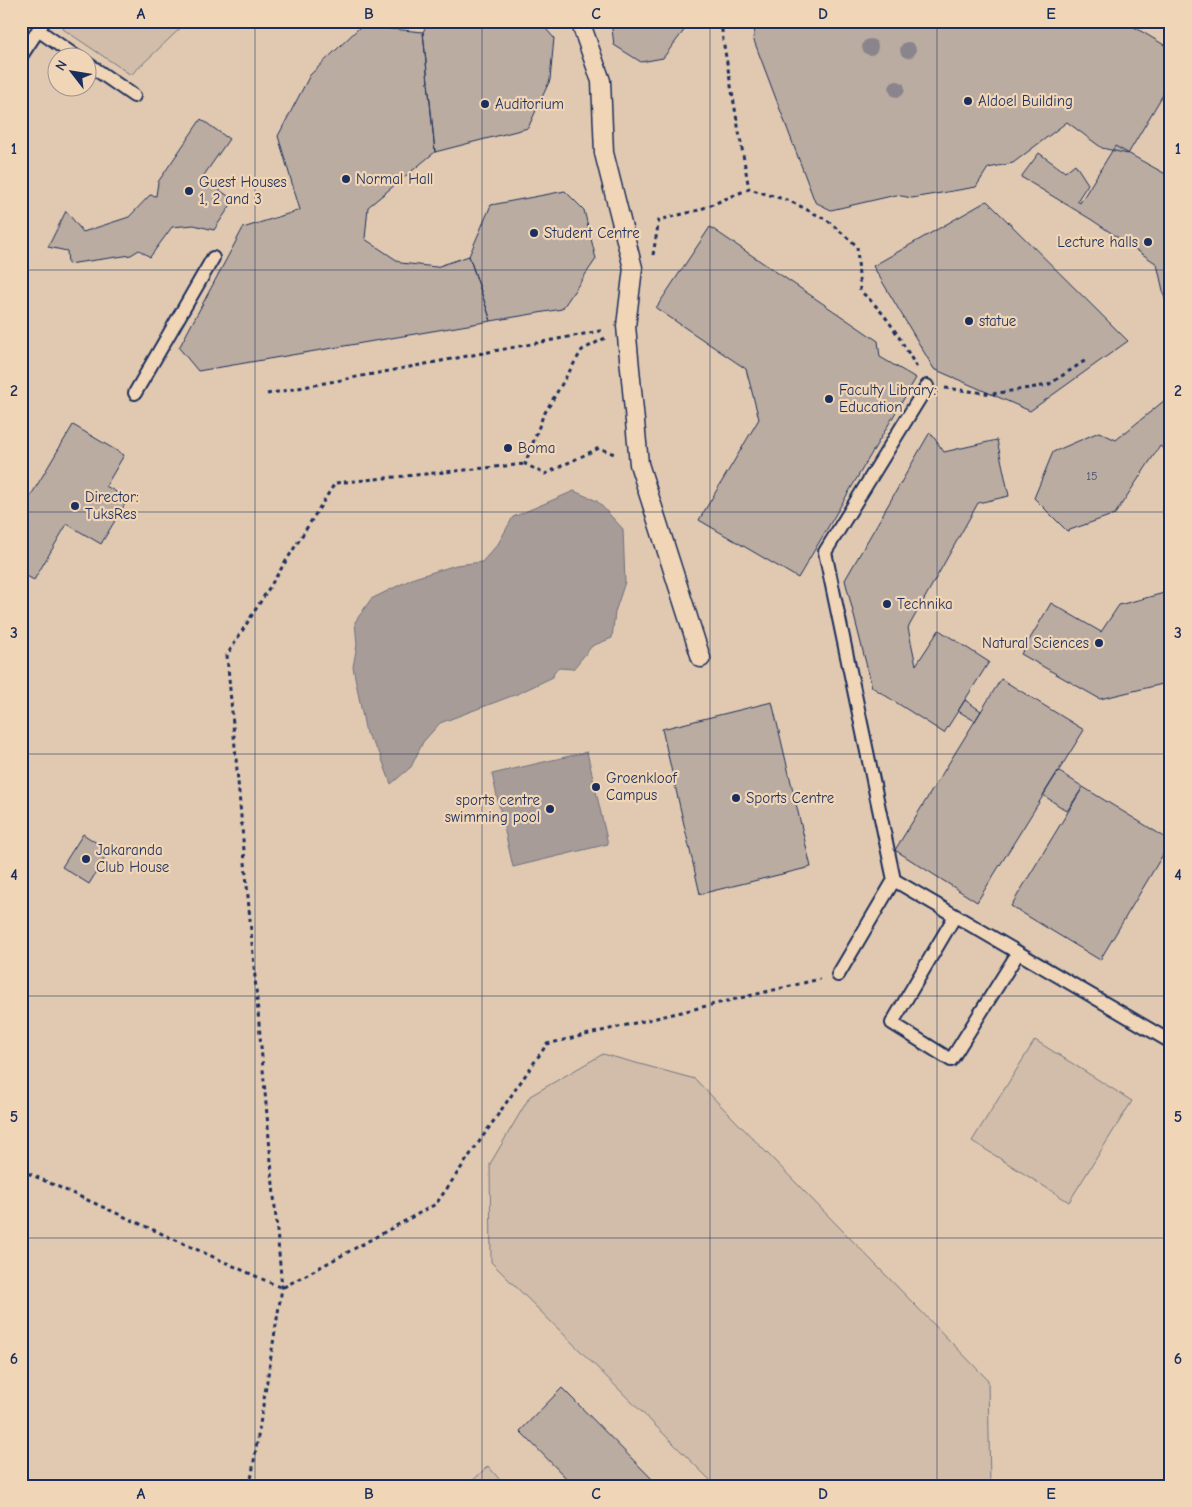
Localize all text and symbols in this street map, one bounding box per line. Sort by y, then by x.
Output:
text: A [137,5,146,23]
text: B [364,5,374,23]
text: C [591,5,601,23]
text: D [818,5,828,23]
text: E [1046,5,1056,23]
north arrow [48,48,98,98]
text: N [52,57,71,74]
place label: Aldoel Building [978,92,1073,110]
place label: Auditorium [495,95,564,113]
marker: Aldoel Building [962,95,974,107]
marker: Auditorium [479,98,491,110]
text: 1 [11,140,17,158]
text: 1 [1175,140,1181,158]
place label: Normal Hall [356,170,433,188]
place label: Guest Houses 1, 2 and 3 [199,173,287,208]
marker: Normal Hall [340,173,352,185]
marker: Guest Houses 1, 2 and 3 [183,185,195,197]
place label: Student Centre [544,224,640,242]
marker: Student Centre [528,227,540,239]
place label: Lecture halls [1057,233,1138,251]
marker: Lecture halls [1142,236,1154,248]
place label: statue [979,312,1017,330]
marker: statue [963,315,975,327]
place label: Faculty Library: Education [839,381,937,416]
text: 2 [10,382,18,400]
text: 2 [1174,382,1182,400]
marker: Faculty Library: Education [823,393,835,405]
place label: Boma [518,439,555,457]
marker: Boma [502,442,514,454]
house number: 15 [1086,469,1098,483]
place label: Director: TuksRes [85,488,139,523]
marker: Director: TuksRes [69,500,81,512]
place label: Technika [897,595,953,613]
marker: Technika [881,598,893,610]
text: 3 [10,624,18,642]
text: 3 [1174,624,1182,642]
place label: Natural Sciences [982,634,1089,652]
marker: Natural Sciences [1093,637,1105,649]
place label: Groenkloof Campus [606,769,678,804]
marker: Groenkloof Campus [590,781,602,793]
place label: Sports Centre [746,789,835,807]
place label: sports centre swimming pool [445,791,540,826]
marker: Sports Centre [730,792,742,804]
marker: sports centre swimming pool [544,803,556,815]
place label: Jakaranda Club House [96,841,170,876]
marker: Jakaranda Club House [80,853,92,865]
text: 4 [10,866,18,884]
text: 4 [1174,866,1182,884]
text: 5 [10,1108,18,1126]
text: 5 [1174,1108,1182,1126]
text: 6 [10,1350,18,1368]
text: 6 [1174,1350,1182,1368]
text: A [137,1485,146,1503]
text: B [364,1485,374,1503]
text: C [591,1485,601,1503]
text: D [818,1485,828,1503]
text: E [1046,1485,1056,1503]

